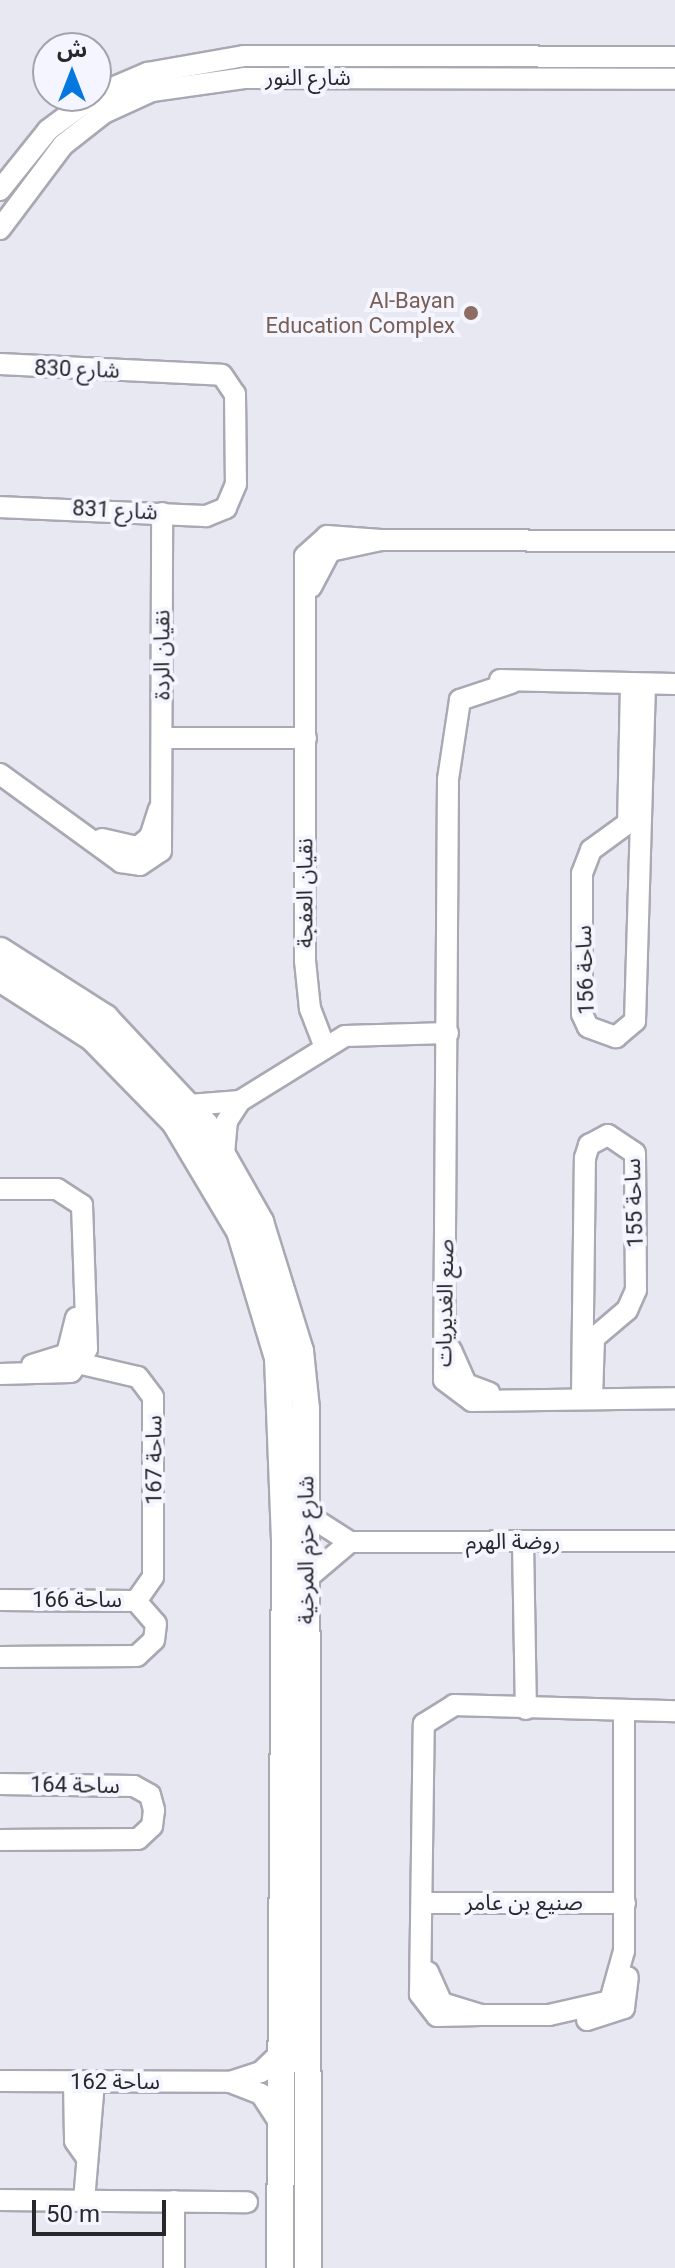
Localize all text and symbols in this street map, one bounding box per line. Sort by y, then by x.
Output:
north arrow [32,32,112,112]
text: ش [57,37,87,62]
street label: شارع النور [265,65,351,91]
place label: Al-Bayan Education Complex [266,287,455,338]
marker: Al-Bayan Education Complex [462,304,480,322]
street label: شارع 830 [34,354,120,384]
street label: شارع 831 [72,495,158,525]
street label: نقيان الردة [149,610,175,700]
street label: نقيان العفجة [292,838,318,948]
street label: ساحة 156 [570,925,600,1015]
street label: ساحة 155 [619,1158,649,1248]
street label: صنع الغديريات [431,1239,459,1367]
street label: ساحة 167 [141,1415,167,1505]
street label: شارع حزم المرخية [293,1476,319,1624]
street label: روضة الهرم [466,1529,560,1555]
street label: ساحة 166 [32,1587,122,1613]
street label: ساحة 164 [30,1771,120,1799]
street label: صنيع بن عامر [465,1890,583,1916]
street label: ساحة 162 [70,2069,160,2095]
scale bar [36,2184,170,2234]
text: 50 m [46,2200,100,2228]

